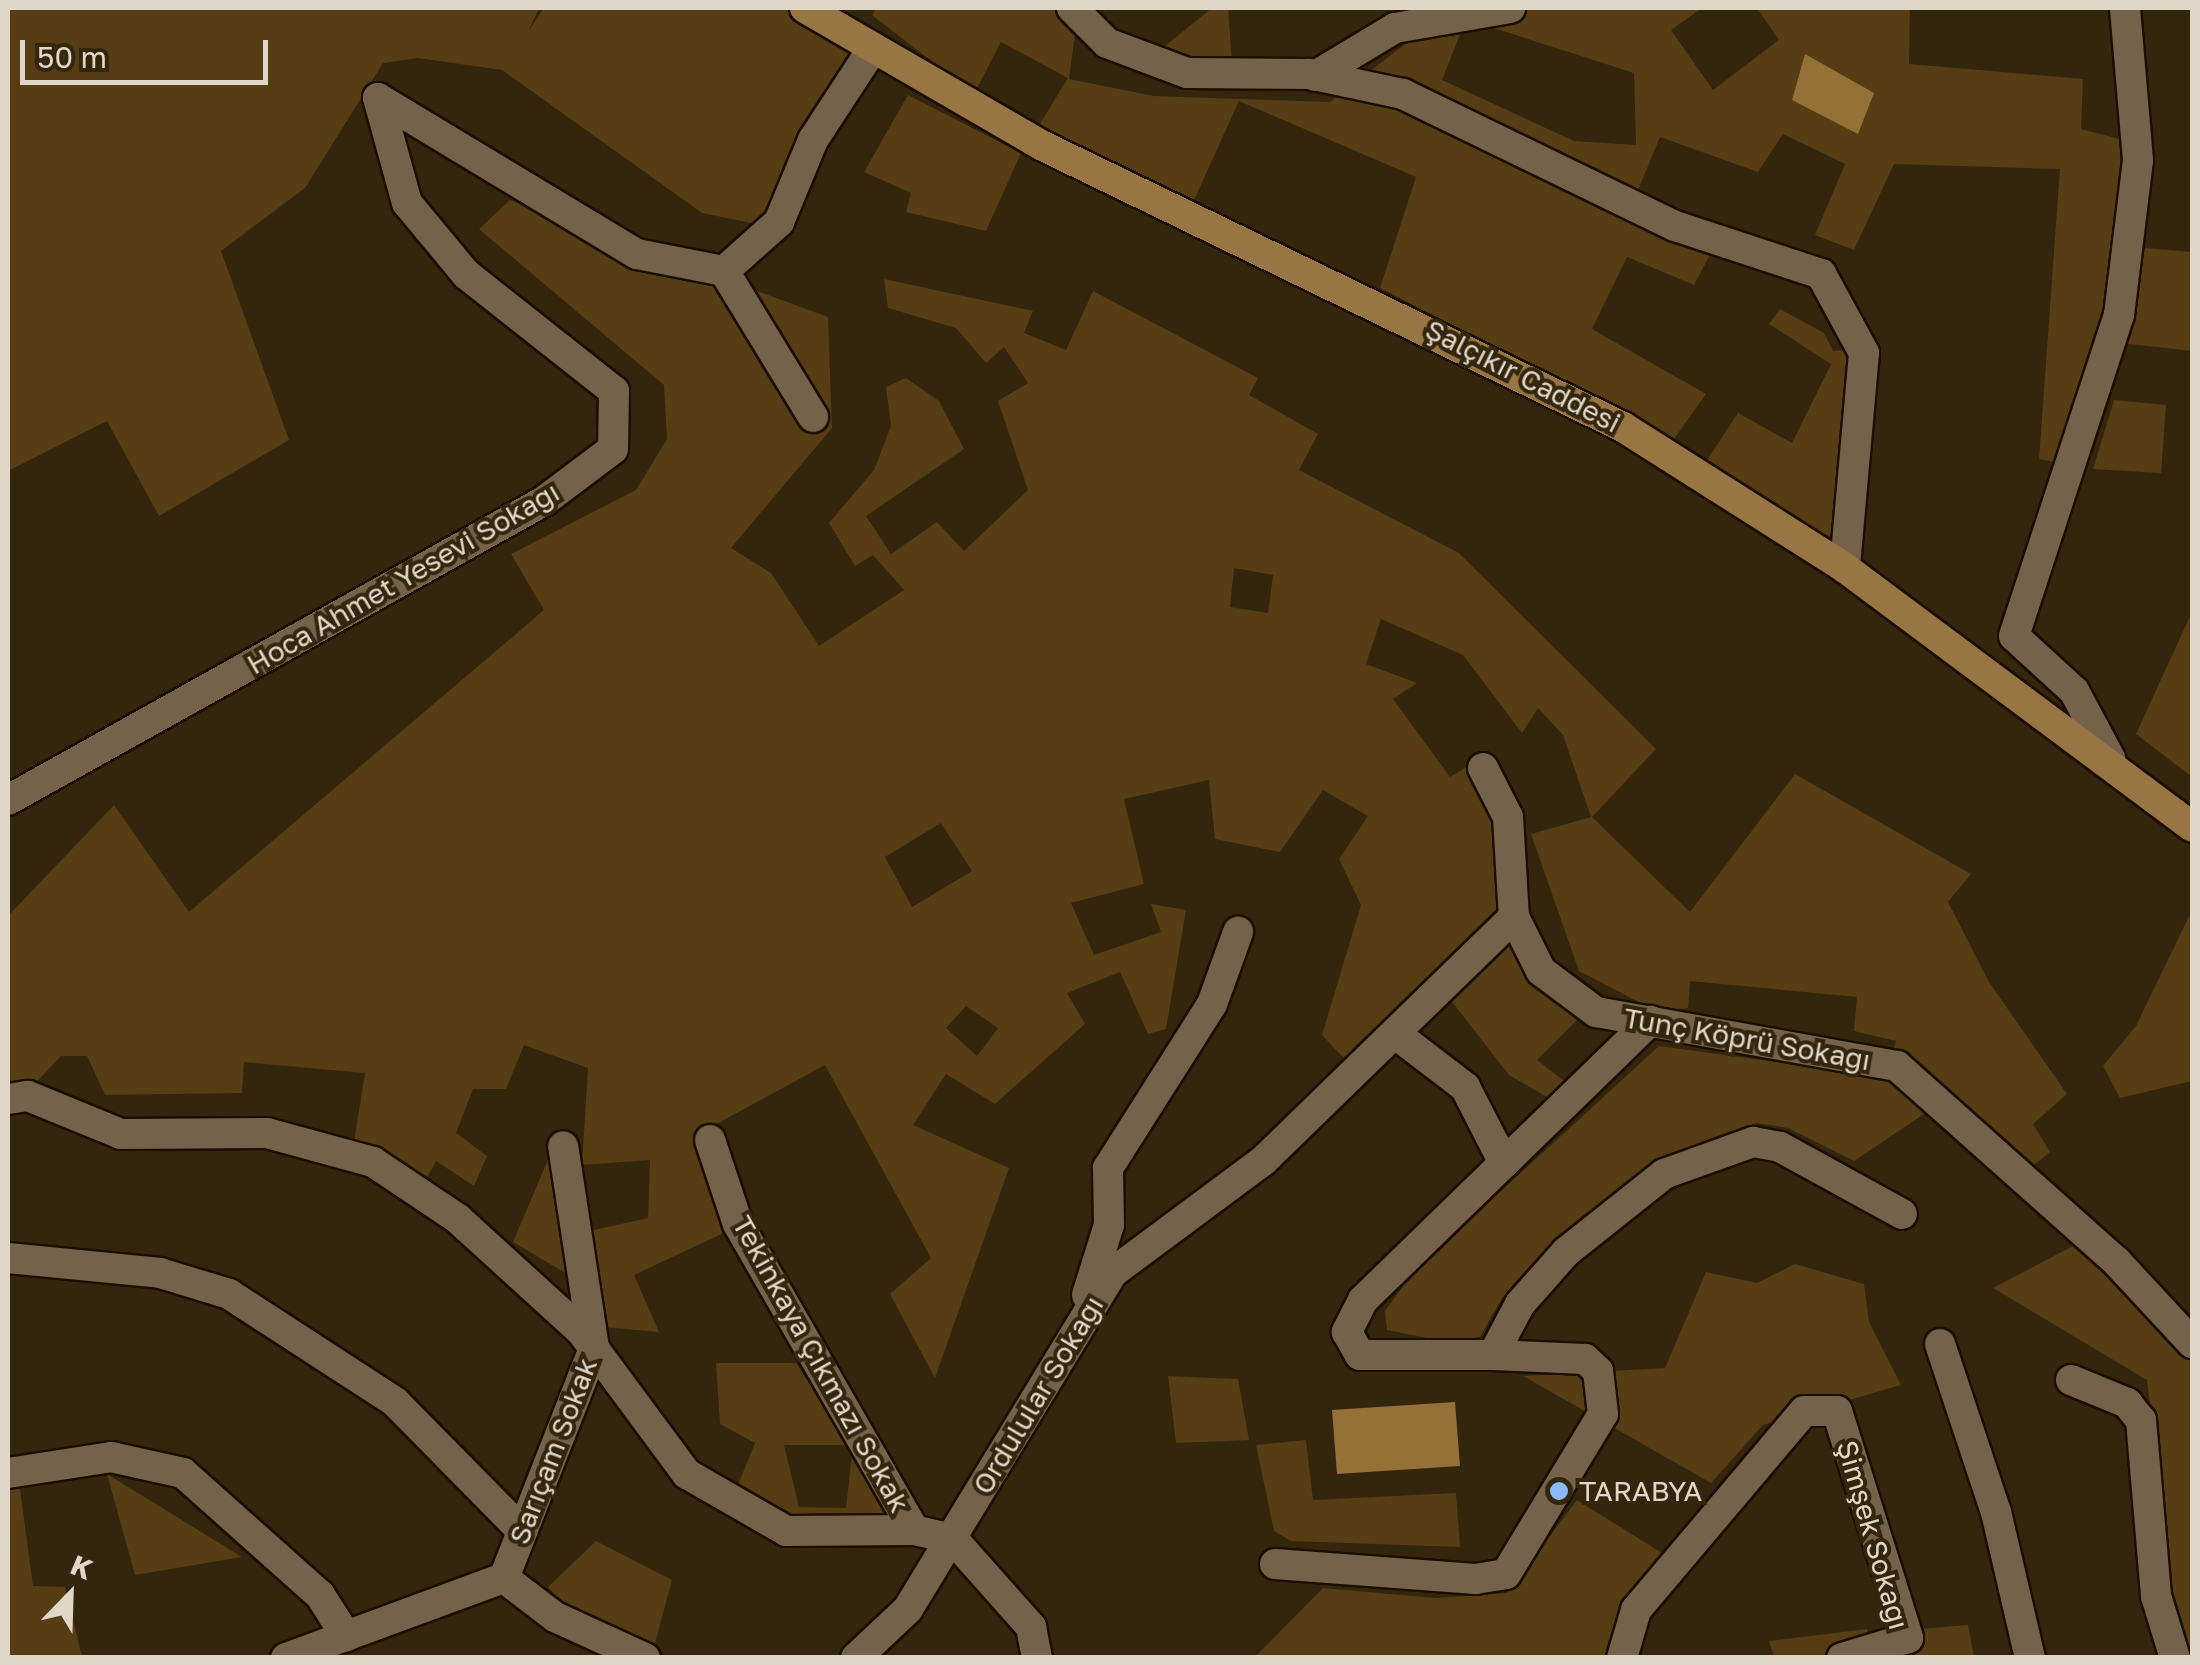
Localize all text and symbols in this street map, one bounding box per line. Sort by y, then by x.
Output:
scale bar [25,20,272,82]
text: 50 m [37,39,107,75]
street label: Şalçıkır Caddesi [1420,312,1626,440]
street label: Hoca Ahmet Yesevi Sokağı [241,475,565,681]
street label: Tunç Köprü Sokağı [1621,1001,1873,1077]
street label: Tekinkaya Çıkmazı Sokak [725,1210,917,1518]
street label: Ordulular Sokağı [966,1290,1110,1500]
street label: Sarıçam Sokak [502,1353,604,1549]
street label: Şimşek Sokağı [1830,1437,1916,1633]
place label: TARABYA [1579,1474,1702,1508]
marker: TARABYA [1548,1480,1570,1502]
north arrow [20,1545,120,1645]
text: K [66,1548,98,1586]

